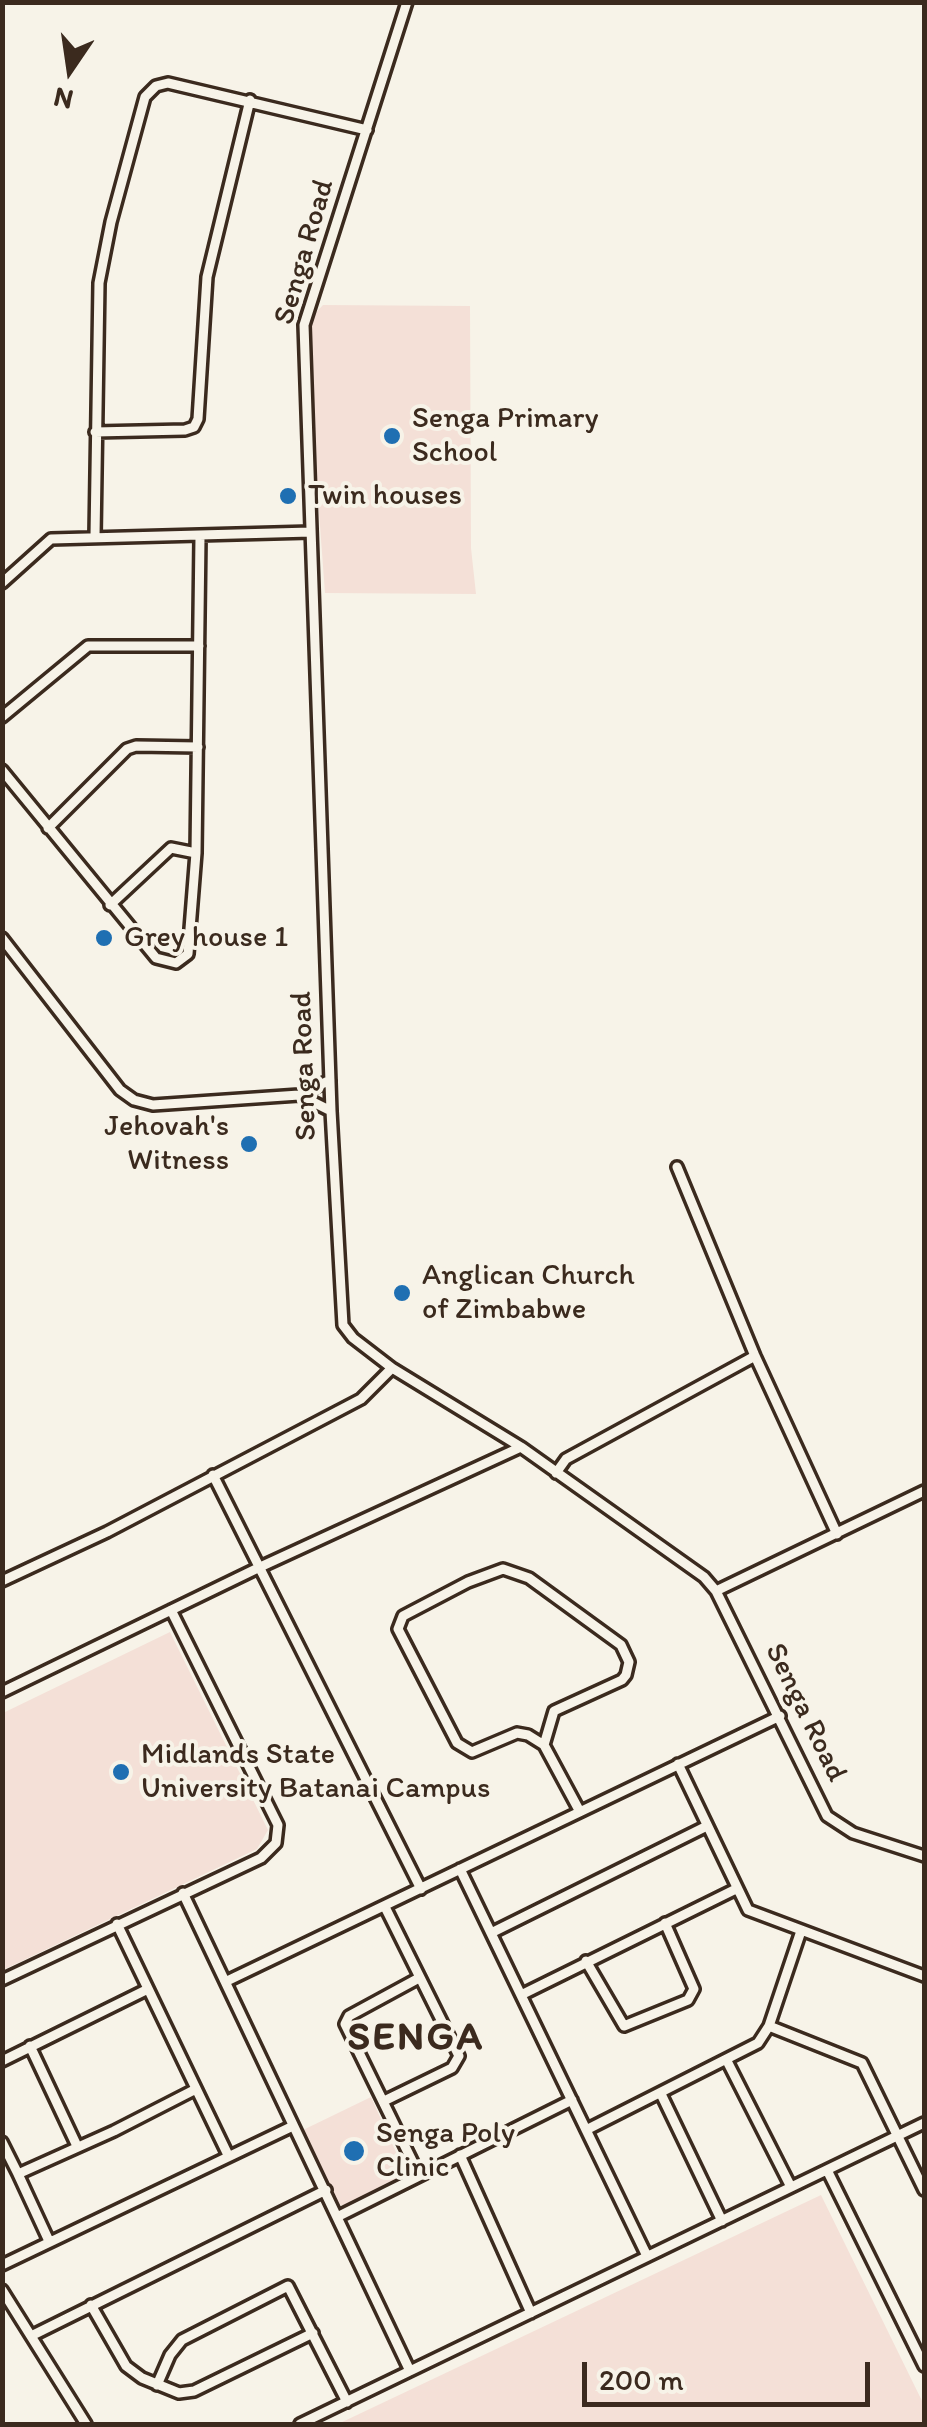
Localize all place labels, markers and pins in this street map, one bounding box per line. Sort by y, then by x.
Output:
place label: Senga Primary School [412,401,598,472]
marker: Senga Primary School [381,425,403,447]
place label: Twin houses [308,478,462,514]
marker: Twin houses [277,485,299,507]
place label: Grey house 1 [124,920,288,956]
marker: Grey house 1 [93,927,115,949]
place label: Jehovah's Witness [104,1109,229,1180]
marker: Jehovah's Witness [238,1133,260,1155]
place label: Anglican Church of Zimbabwe [422,1258,635,1328]
marker: Anglican Church of Zimbabwe [391,1282,413,1304]
place label: Midlands State University Batanai Campus [141,1737,490,1808]
marker: Midlands State University Batanai Campus [110,1761,132,1783]
place label: Senga Poly Clinic [376,2116,515,2186]
marker: Senga Poly Clinic [341,2138,367,2164]

